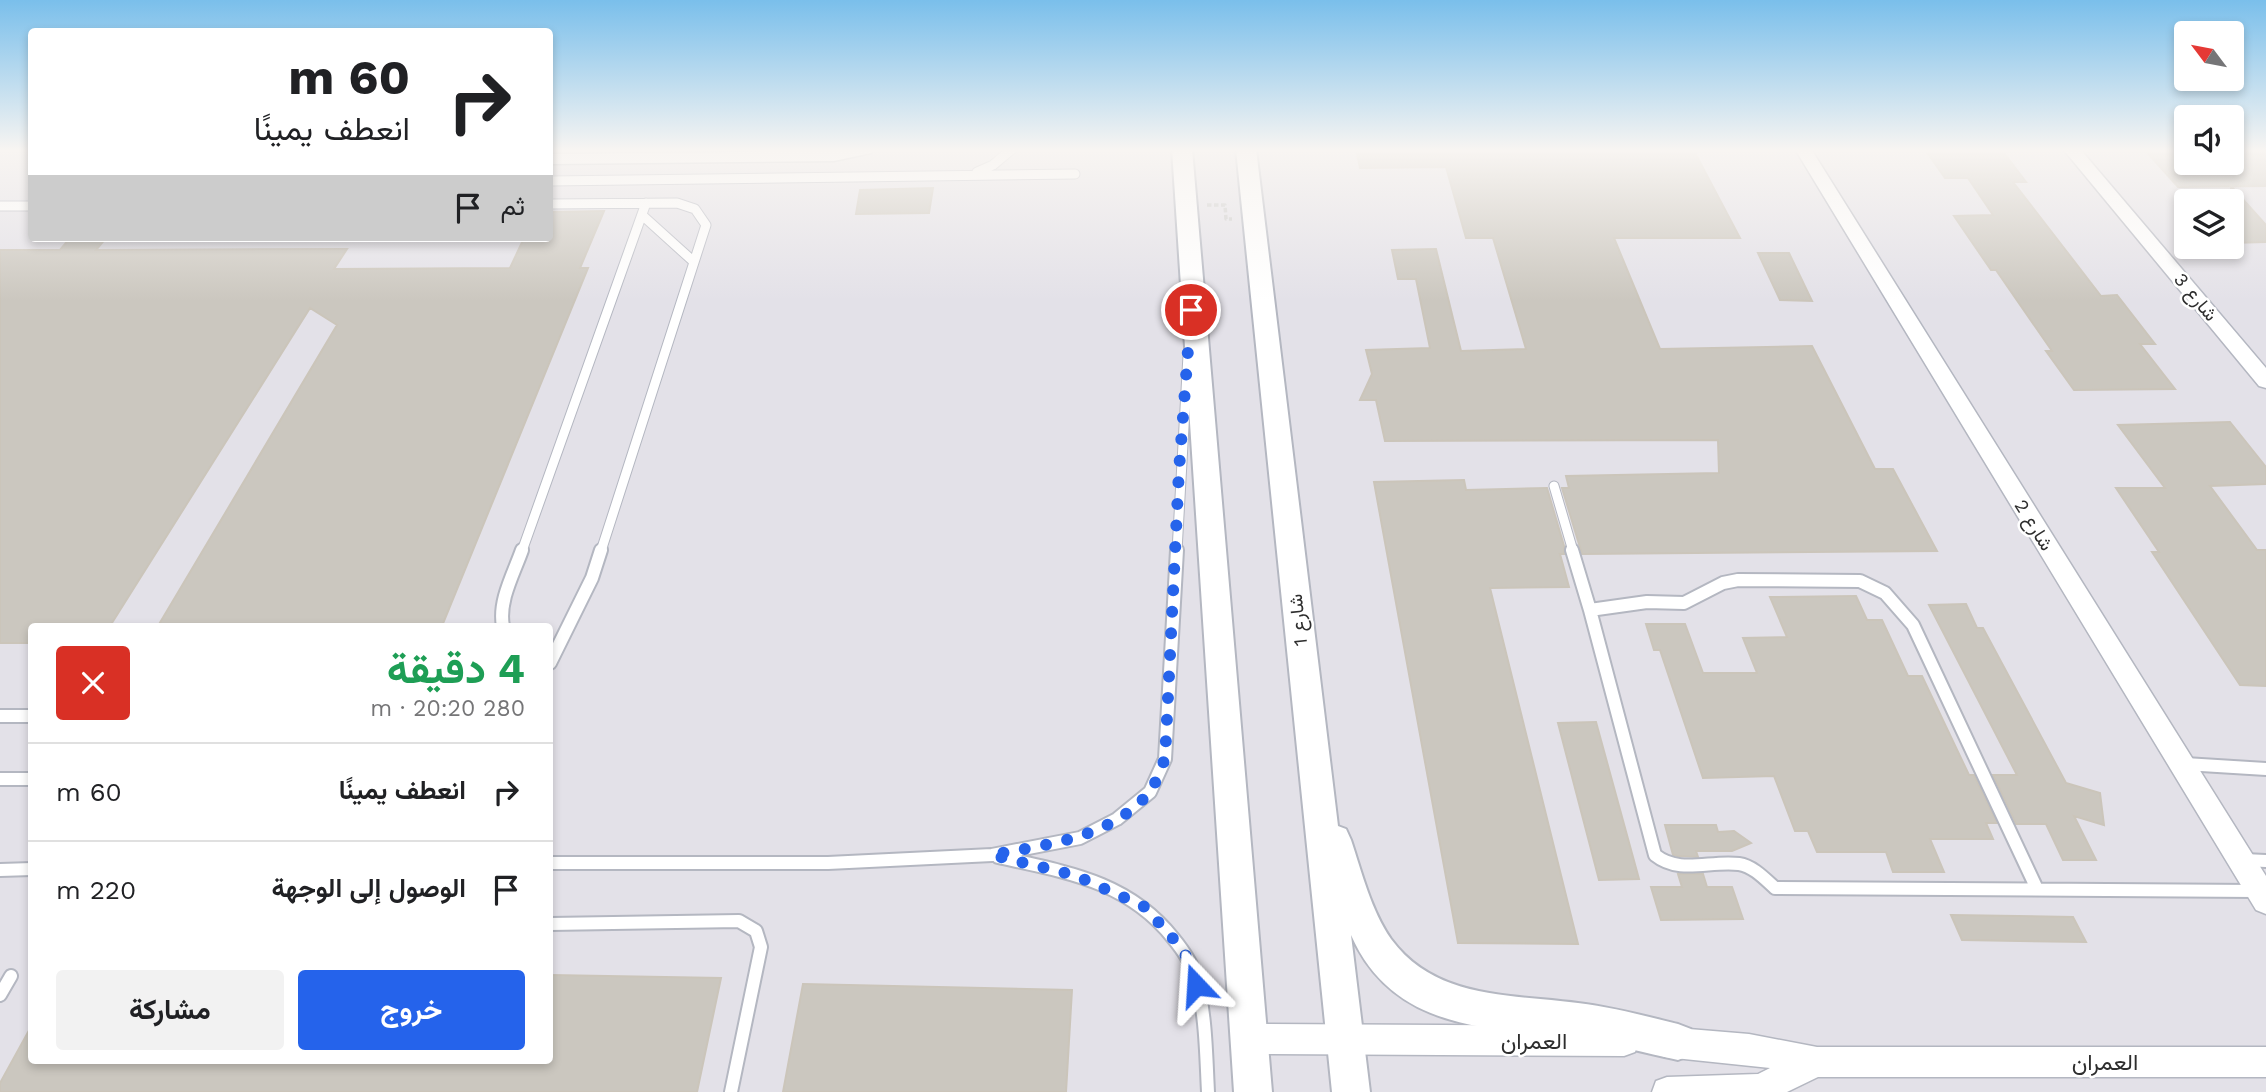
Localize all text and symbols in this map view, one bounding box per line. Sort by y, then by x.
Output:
north arrow [2174,21,2244,91]
map controls [2174,21,2244,259]
text: 60 m [288,48,410,106]
icon: right [434,56,525,147]
button: sound [2174,105,2244,175]
text: انعطف يمينًا [254,110,410,148]
icon: arrive [449,189,487,227]
button: layers [2174,189,2244,259]
text: ثم [501,191,525,221]
street label: شارع 3 [2168,268,2223,326]
pin [1161,280,1221,340]
icon: arrive [1172,291,1210,329]
street label: شارع 2 [2009,495,2059,555]
street label: شارع 1 [1284,593,1313,647]
text: 4 دقيقة [387,644,525,693]
button: close [56,646,130,720]
text: 280 m · 20:20 [370,695,525,722]
icon: right [487,773,525,811]
text: انعطف يمينًا [339,775,466,805]
text: 60 m [56,777,122,807]
icon: arrive [487,871,525,909]
text: الوصول إلى الوجهة [271,873,466,903]
text: 220 m [56,875,136,905]
position arrow [1159,948,1233,1022]
button: مشاركة [56,970,284,1050]
button: خروج [298,970,525,1050]
street label: العمران [1501,1028,1567,1056]
street label: العمران [2072,1049,2138,1077]

